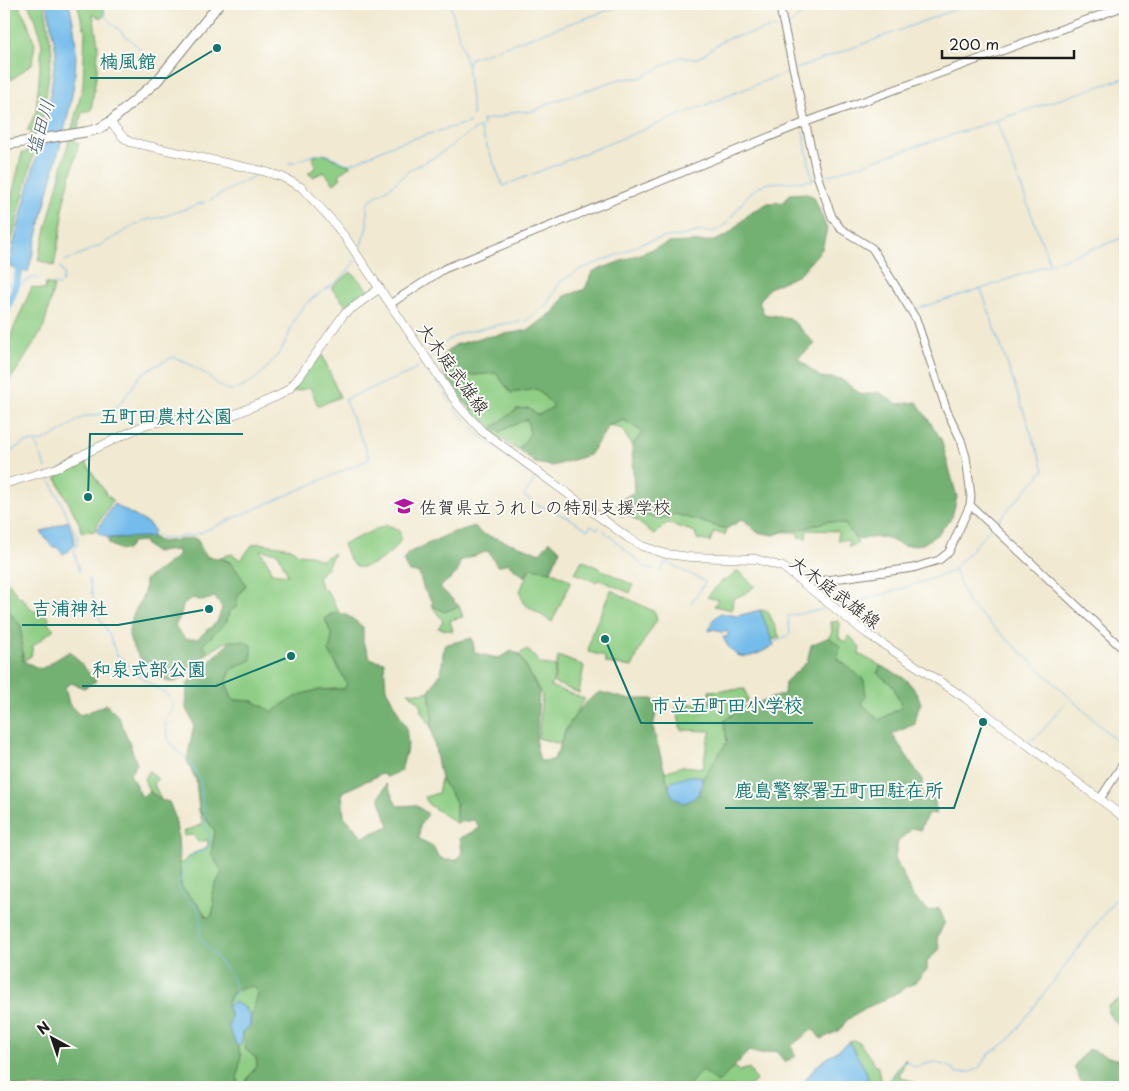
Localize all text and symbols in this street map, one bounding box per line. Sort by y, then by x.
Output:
scale bar [942,28,1074,60]
text: 200 m [949,32,999,55]
callout: 楠風館 [90,44,167,78]
text: 楠風館 [99,46,157,74]
water label: 塩田川 [18,96,60,158]
street label: 大木庭武雄線 [411,316,497,420]
callout: 五町田農村公園 [90,400,243,434]
text: 五町田農村公園 [99,401,233,429]
place label: 佐賀県立うれしの特別支援学校 [419,493,671,520]
school or university icon: 佐賀県立うれしの特別支援学校 [393,495,415,517]
street label: 大木庭武雄線 [785,548,887,634]
callout: 吉浦神社 [22,591,118,625]
text: 吉浦神社 [32,593,108,621]
callout: 和泉式部公園 [82,652,216,686]
text: 和泉式部公園 [92,654,206,682]
callout: 市立五町田小学校 [641,689,813,723]
text: 市立五町田小学校 [651,690,803,718]
callout: 鹿島警察署五町田駐在所 [725,774,954,808]
text: 鹿島警察署五町田駐在所 [734,775,944,803]
north arrow [28,1014,78,1064]
text: N [32,1016,54,1039]

